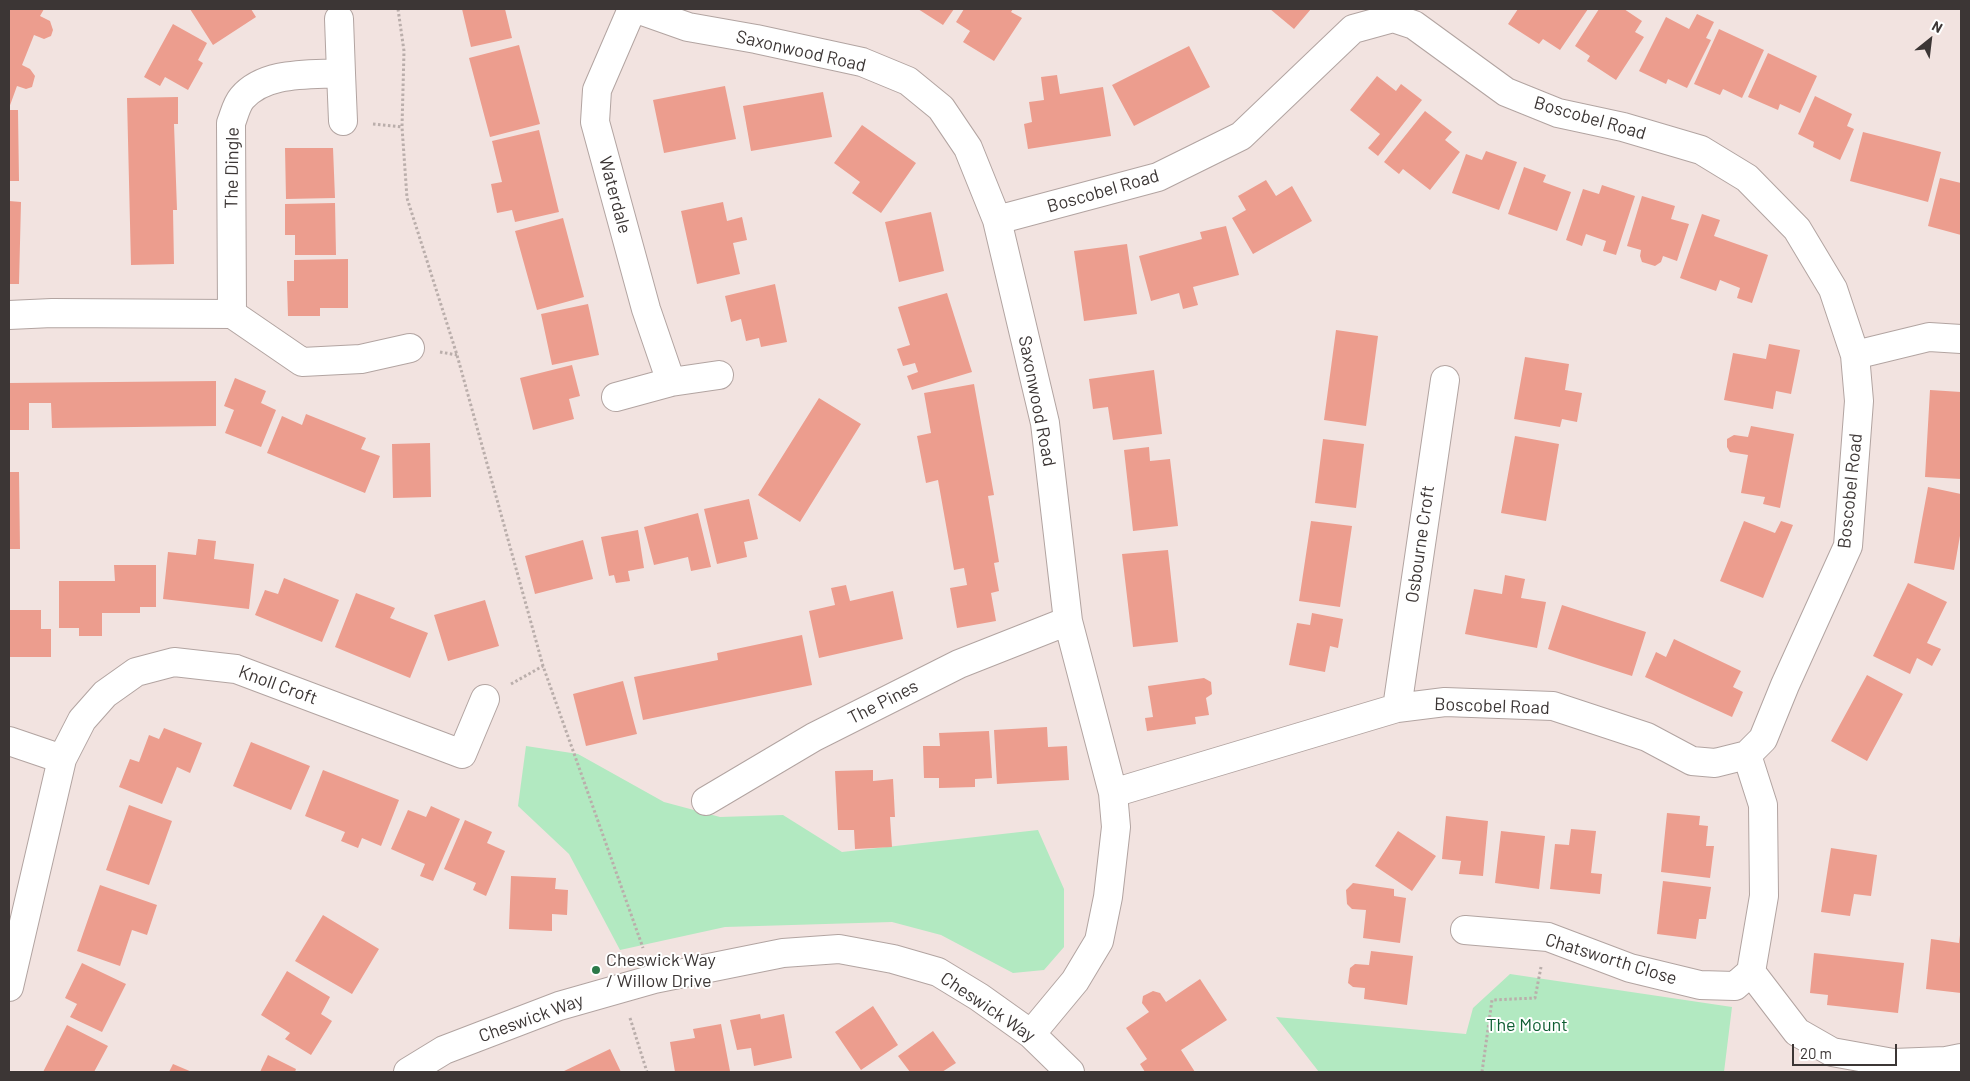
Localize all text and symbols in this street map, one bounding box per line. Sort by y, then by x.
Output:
north arrow [1905,15,1955,65]
text: N [1929,17,1946,36]
street label: Saxonwood Road [734,26,868,76]
street label: Boscobel Road [1531,92,1649,144]
street label: The Dingle [220,127,244,209]
street label: Waterdale [594,154,636,236]
street label: Boscobel Road [1044,165,1162,217]
street label: Saxonwood Road [1014,334,1060,468]
street label: Boscobel Road [1833,432,1867,550]
street label: Osbourne Croft [1401,484,1439,604]
street label: Knoll Croft [236,661,320,709]
street label: The Pines [844,675,922,729]
street label: Boscobel Road [1434,693,1550,719]
street label: Chatsworth Close [1542,929,1680,989]
place label: Cheswick Way / Willow Drive [606,949,716,992]
marker: Cheswick Way / Willow Drive [590,964,602,976]
street label: Cheswick Way [936,967,1040,1047]
street label: Cheswick Way [476,989,586,1047]
park label: The Mount [1486,1014,1568,1036]
scale bar [1795,1034,1900,1066]
text: 20 m [1800,1044,1832,1062]

